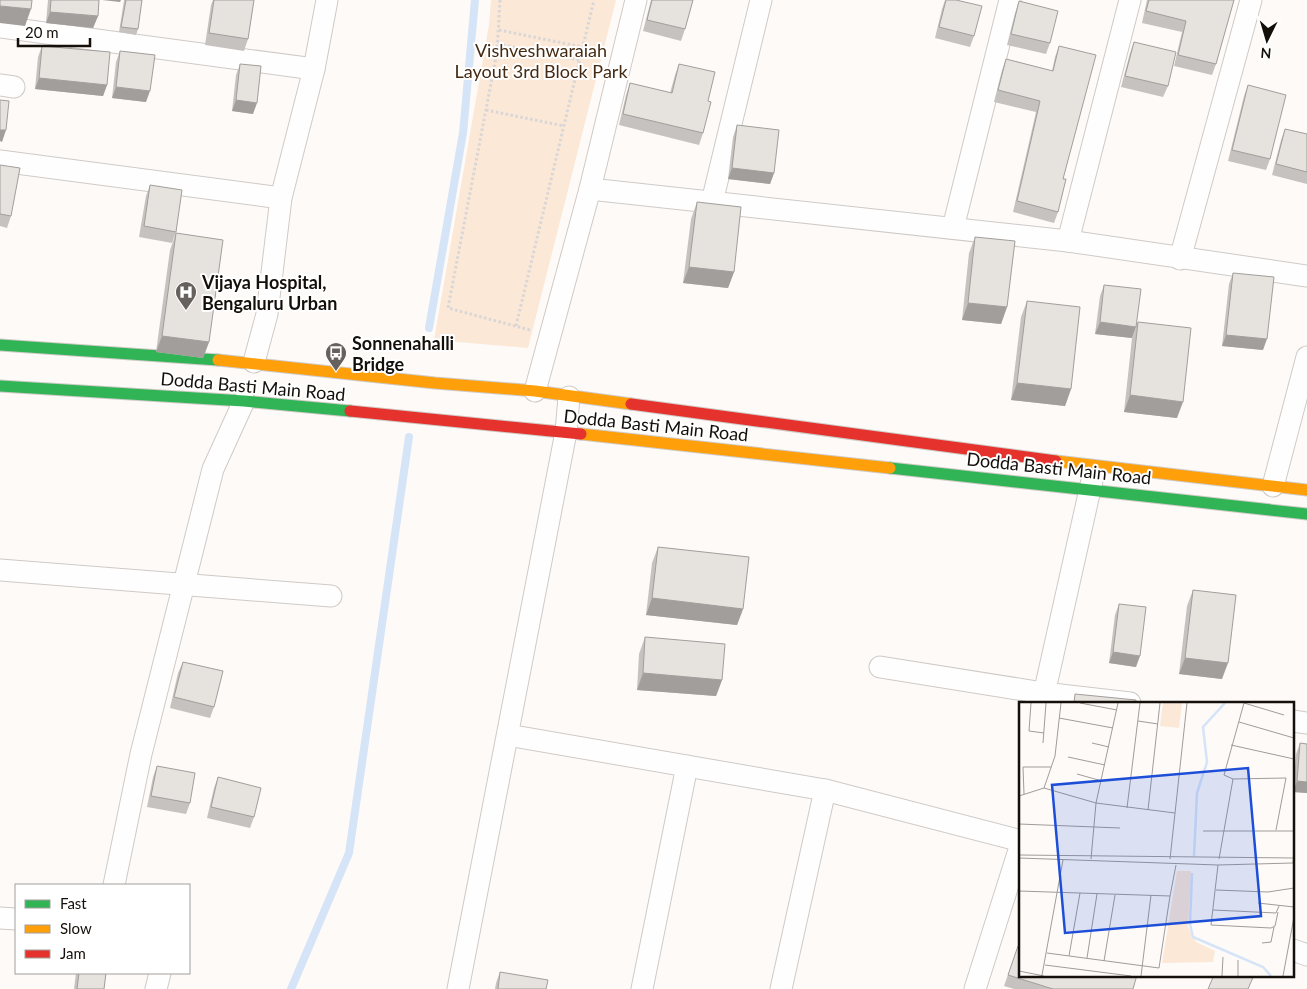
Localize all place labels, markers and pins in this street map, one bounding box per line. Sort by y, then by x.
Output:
place label: Vijaya Hospital, Bengaluru Urban [201,271,337,314]
hospital icon: Vijaya Hospital, Bengaluru Urban [174,280,198,311]
place label: Sonnenahalli Bridge [352,332,454,375]
bus stop icon: Sonnenahalli Bridge [324,341,348,372]

